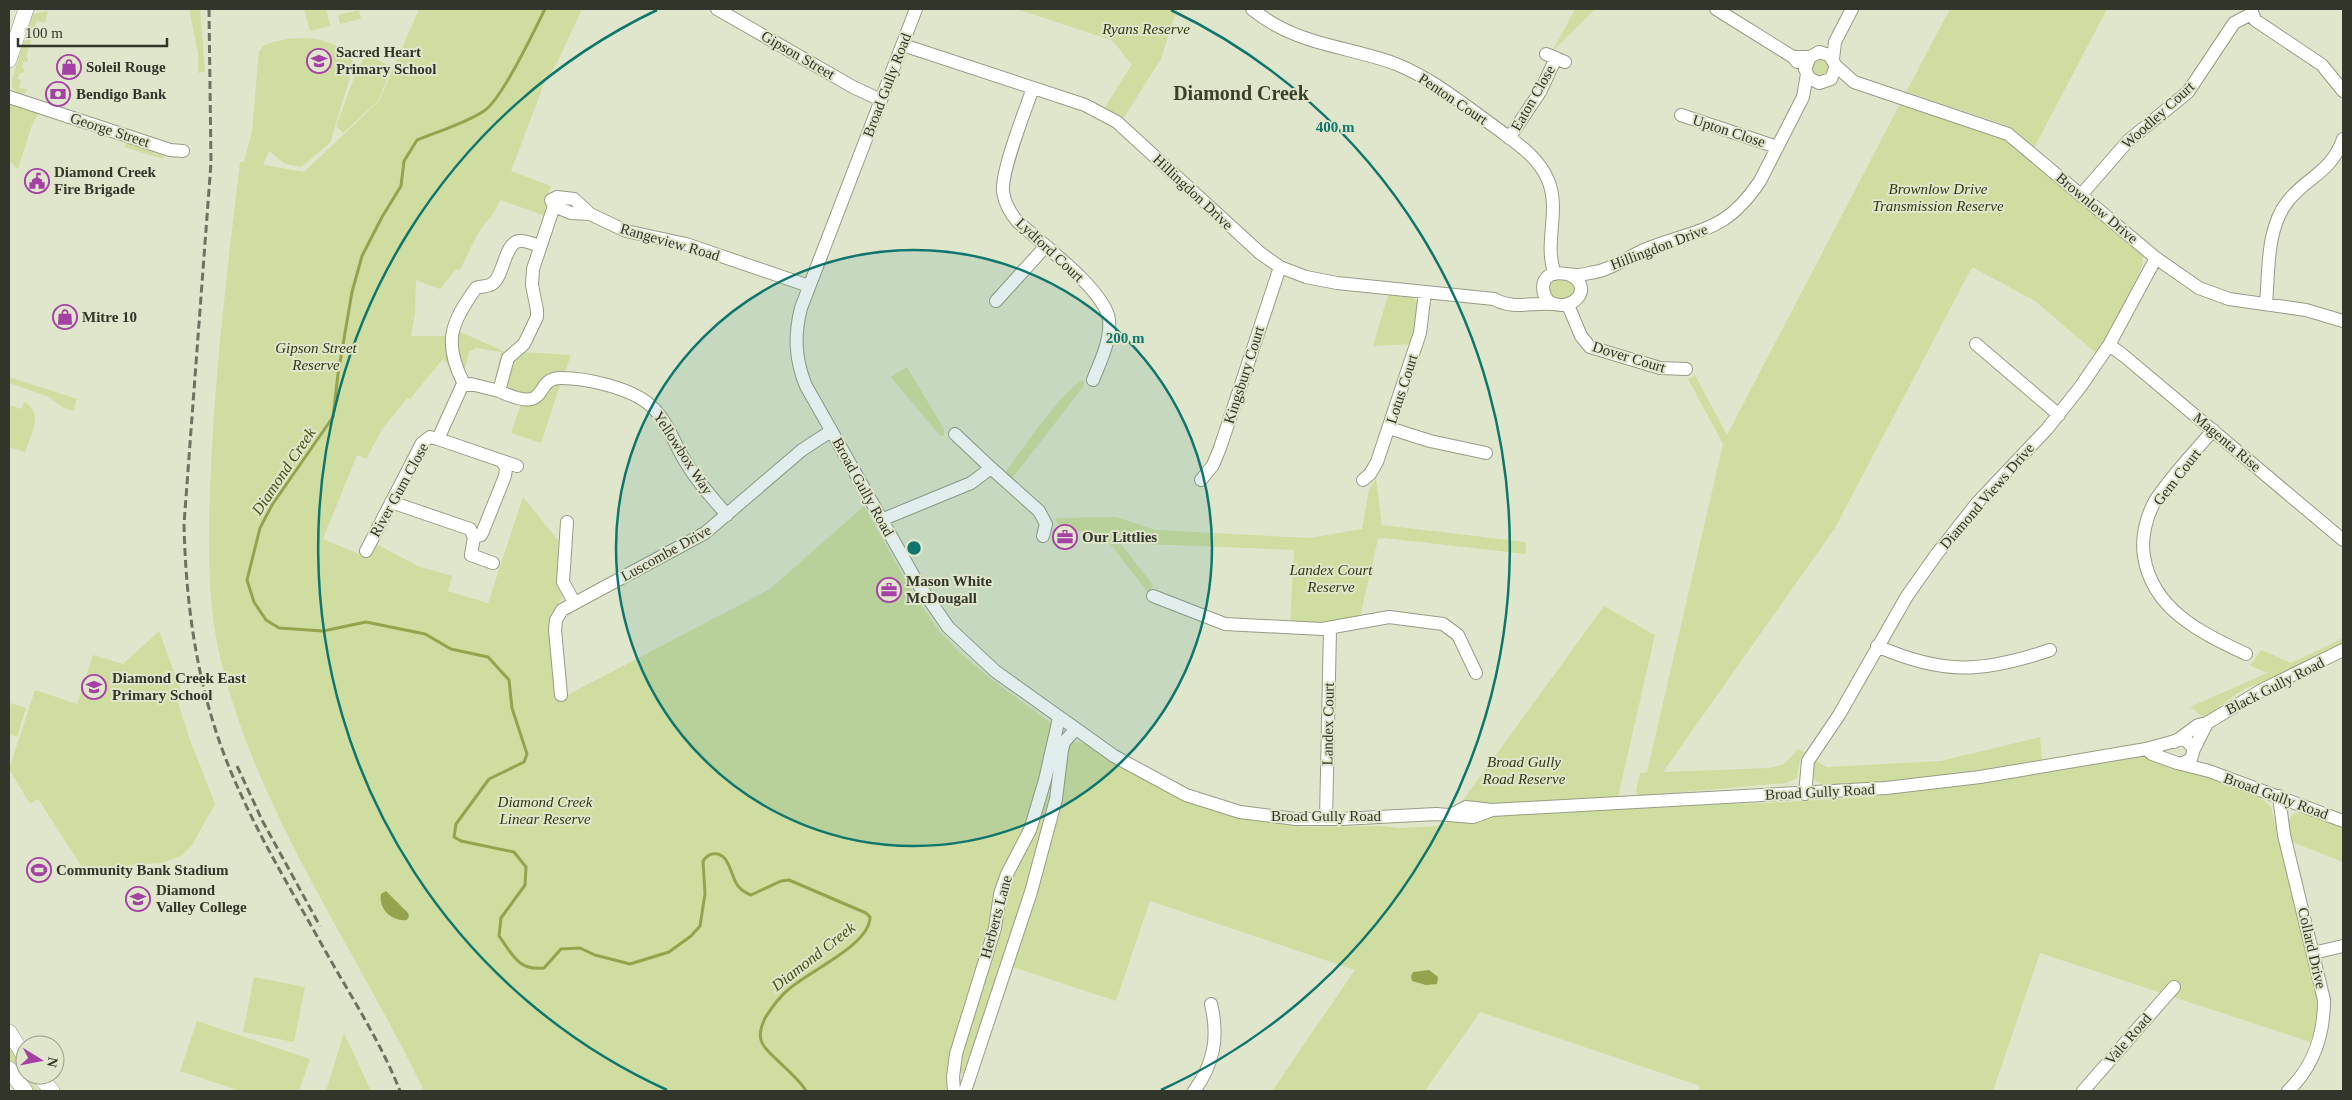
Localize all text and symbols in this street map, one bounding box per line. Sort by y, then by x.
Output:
scale bar [18,15,166,47]
park label: Ryans Reserve [1101,21,1190,37]
text: 100 m [25,25,63,41]
street label: Gipson Street [758,28,838,83]
street label: Broad Gully Road [860,30,914,139]
place label: Sacred Heart Primary School [336,44,436,77]
school or university icon: Sacred Heart Primary School [306,48,332,74]
shop icon: Soleil Rouge [56,54,82,80]
place label: Soleil Rouge [86,59,166,75]
street label: Eaton Close [1508,62,1558,134]
street label: Penton Court [1416,70,1491,128]
street label: Woodley Court [2119,78,2198,152]
bank icon: Bendigo Bank [45,81,71,107]
district label: Diamond Creek [1173,82,1310,104]
place label: Bendigo Bank [76,86,167,102]
street label: George Street [68,110,153,151]
street label: Upton Close [1691,112,1768,150]
text: 400 m [1316,119,1355,135]
street label: Hillingdon Drive [1150,151,1236,233]
place label: Diamond Creek Fire Brigade [54,164,156,197]
public building icon: Diamond Creek Fire Brigade [24,168,50,194]
street label: Brownlow Drive [2053,169,2141,247]
park label: Brownlow Drive Transmission Reserve [1872,181,2004,214]
street label: Lydford Court [1013,215,1088,286]
street label: Rangeview Road [618,220,722,264]
street label: Hillingdon Drive [1608,221,1710,273]
shop icon: Mitre 10 [52,304,78,330]
place label: Mitre 10 [82,309,137,325]
street label: Kingsbury Court [1221,324,1268,426]
text: 200 m [1106,330,1145,346]
street label: Dover Court [1591,338,1668,376]
park label: Gipson Street Reserve [275,340,358,373]
street label: Lotus Court [1383,351,1421,426]
street label: Yellowbox Way [650,408,716,498]
street label: Magenta Rise [2190,409,2264,475]
water label: Diamond Creek [248,424,319,519]
street label: Broad Gully Road [829,435,897,539]
street label: River Gum Close [367,440,432,540]
street label: Diamond Views Drive [1937,440,2037,552]
street label: Gem Court [2150,445,2204,508]
street label: Luscombe Drive [618,522,714,584]
office icon: Our Littlies [1052,524,1078,550]
place label: Our Littlies [1082,529,1157,545]
centre of rings [905,539,923,557]
park label: Landex Court Reserve [1289,562,1373,595]
place label: Mason White McDougall [906,573,992,606]
office icon: Mason White McDougall [876,577,902,603]
street label: Black Gully Road [2223,654,2327,718]
place label: Diamond Creek East Primary School [112,670,246,703]
school or university icon: Diamond Creek East Primary School [81,674,107,700]
street label: Landex Court [1319,682,1337,766]
park label: Broad Gully Road Reserve [1482,754,1566,787]
street label: Broad Gully Road [2222,770,2331,822]
street label: Broad Gully Road [1765,781,1876,803]
park label: Diamond Creek Linear Reserve [497,794,593,827]
street label: Broad Gully Road [1271,808,1381,824]
sports icon: Community Bank Stadium [26,857,52,883]
place label: Community Bank Stadium [56,862,229,878]
street label: Herberts Lane [977,873,1015,960]
place label: Diamond Valley College [156,882,247,915]
school or university icon: Diamond Valley College [125,886,151,912]
street label: Collard Drive [2295,906,2329,991]
water label: Diamond Creek [767,918,859,995]
street label: Vale Road [2102,1010,2155,1068]
north arrow [15,1035,65,1085]
text: N [44,1056,61,1068]

